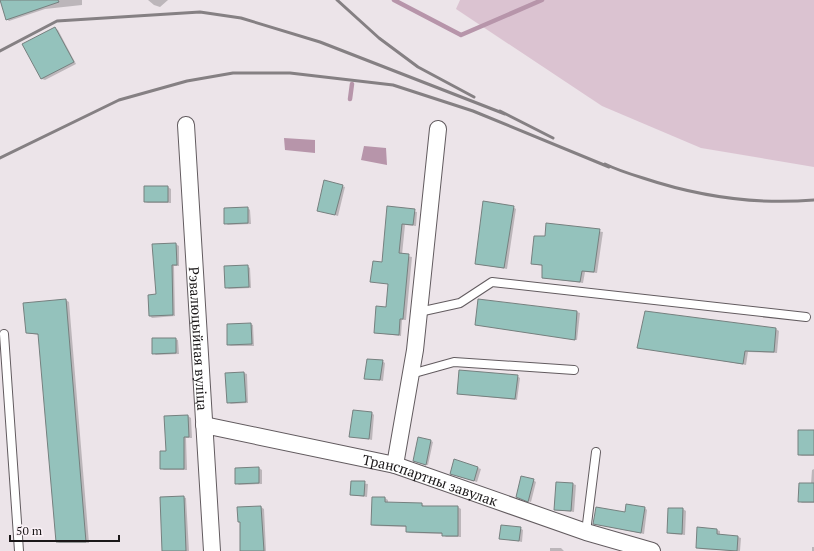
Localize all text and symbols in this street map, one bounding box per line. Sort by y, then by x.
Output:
street label: Рэвалюцыйная вуліца [185,266,213,411]
street label: Транспартны завулак [361,449,501,510]
scale bar [10,517,119,543]
text: 50 m [16,523,43,538]

